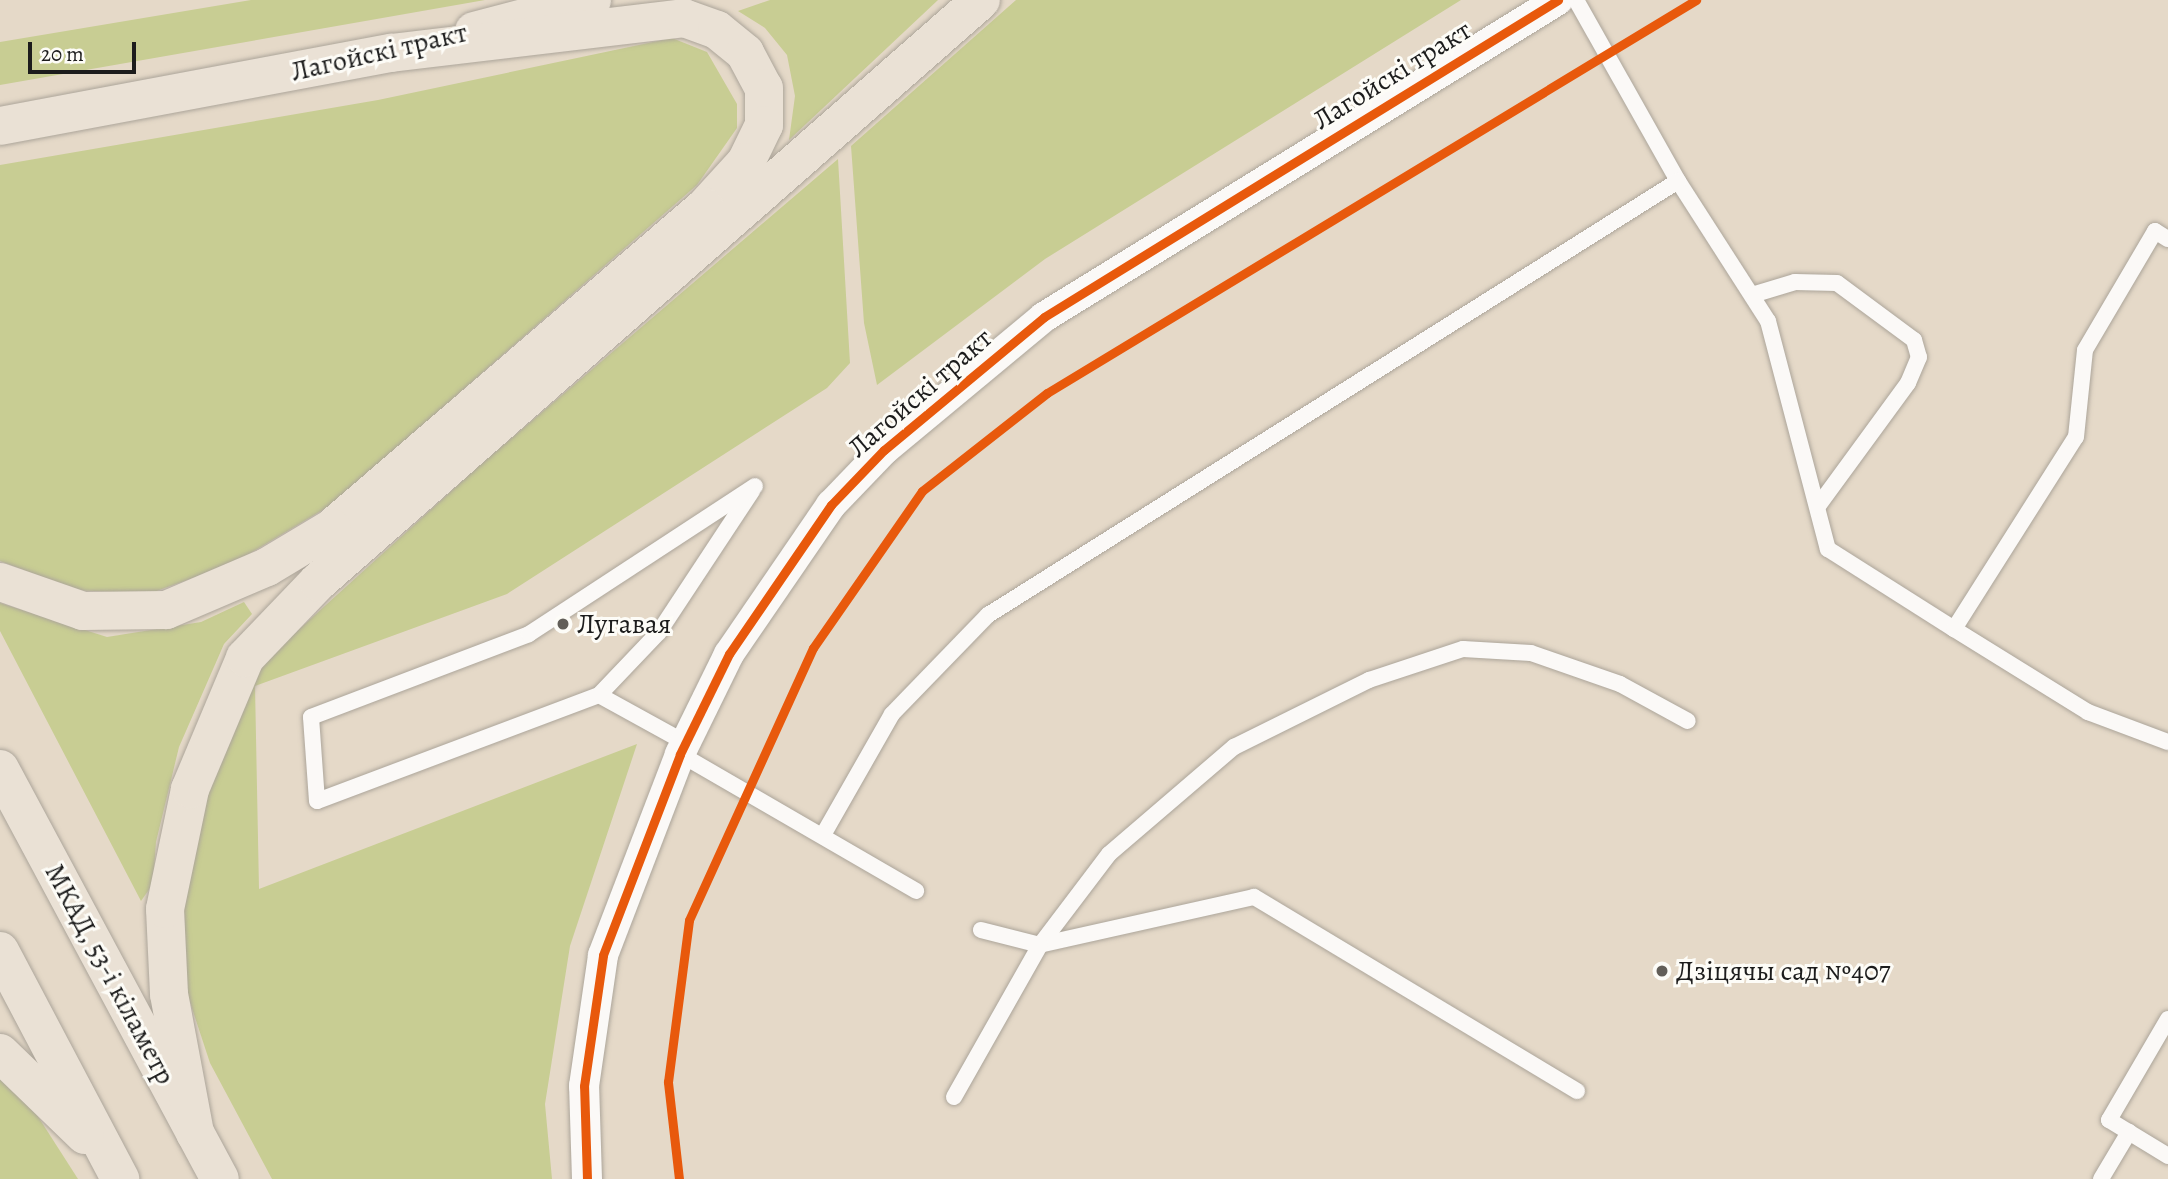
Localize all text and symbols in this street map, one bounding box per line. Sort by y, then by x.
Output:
street label: Лагойскі тракт [1307,13,1477,137]
street label: Лагойскі тракт [288,15,470,89]
scale bar [32,28,140,72]
text: 20 m [41,40,84,68]
street label: Лагойскі тракт [841,321,999,465]
place label: Лугавая [577,607,671,641]
marker: Лугавая [555,616,571,632]
street label: МКАД, 53-і кіламетр [38,858,182,1090]
place label: Дзіцячы сад №407 [1676,954,1891,988]
marker: Дзіцячы сад №407 [1654,963,1670,979]

